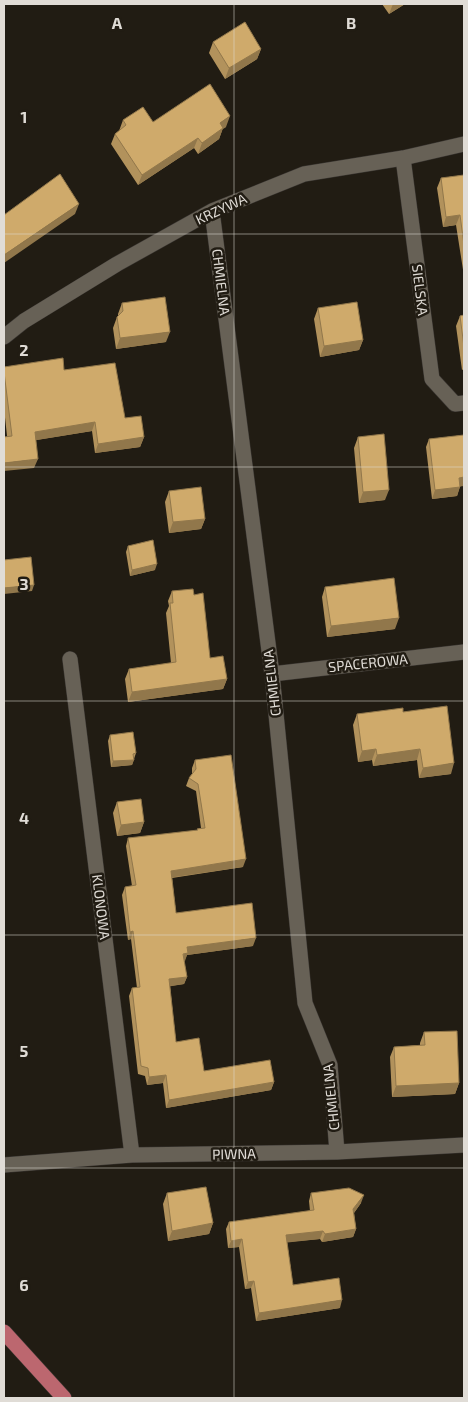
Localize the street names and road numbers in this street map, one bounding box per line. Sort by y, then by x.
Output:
street label: KRZYWA [192,189,249,228]
street label: CHMIELNA [209,248,234,316]
street label: SIELSKA [409,263,432,317]
street label: CHMIELNA [259,649,284,717]
street label: SPACEROWA [327,650,409,675]
street label: KLONOWA [89,873,114,941]
street label: CHMIELNA [319,1063,342,1131]
street label: PIWNA [212,1145,256,1162]

